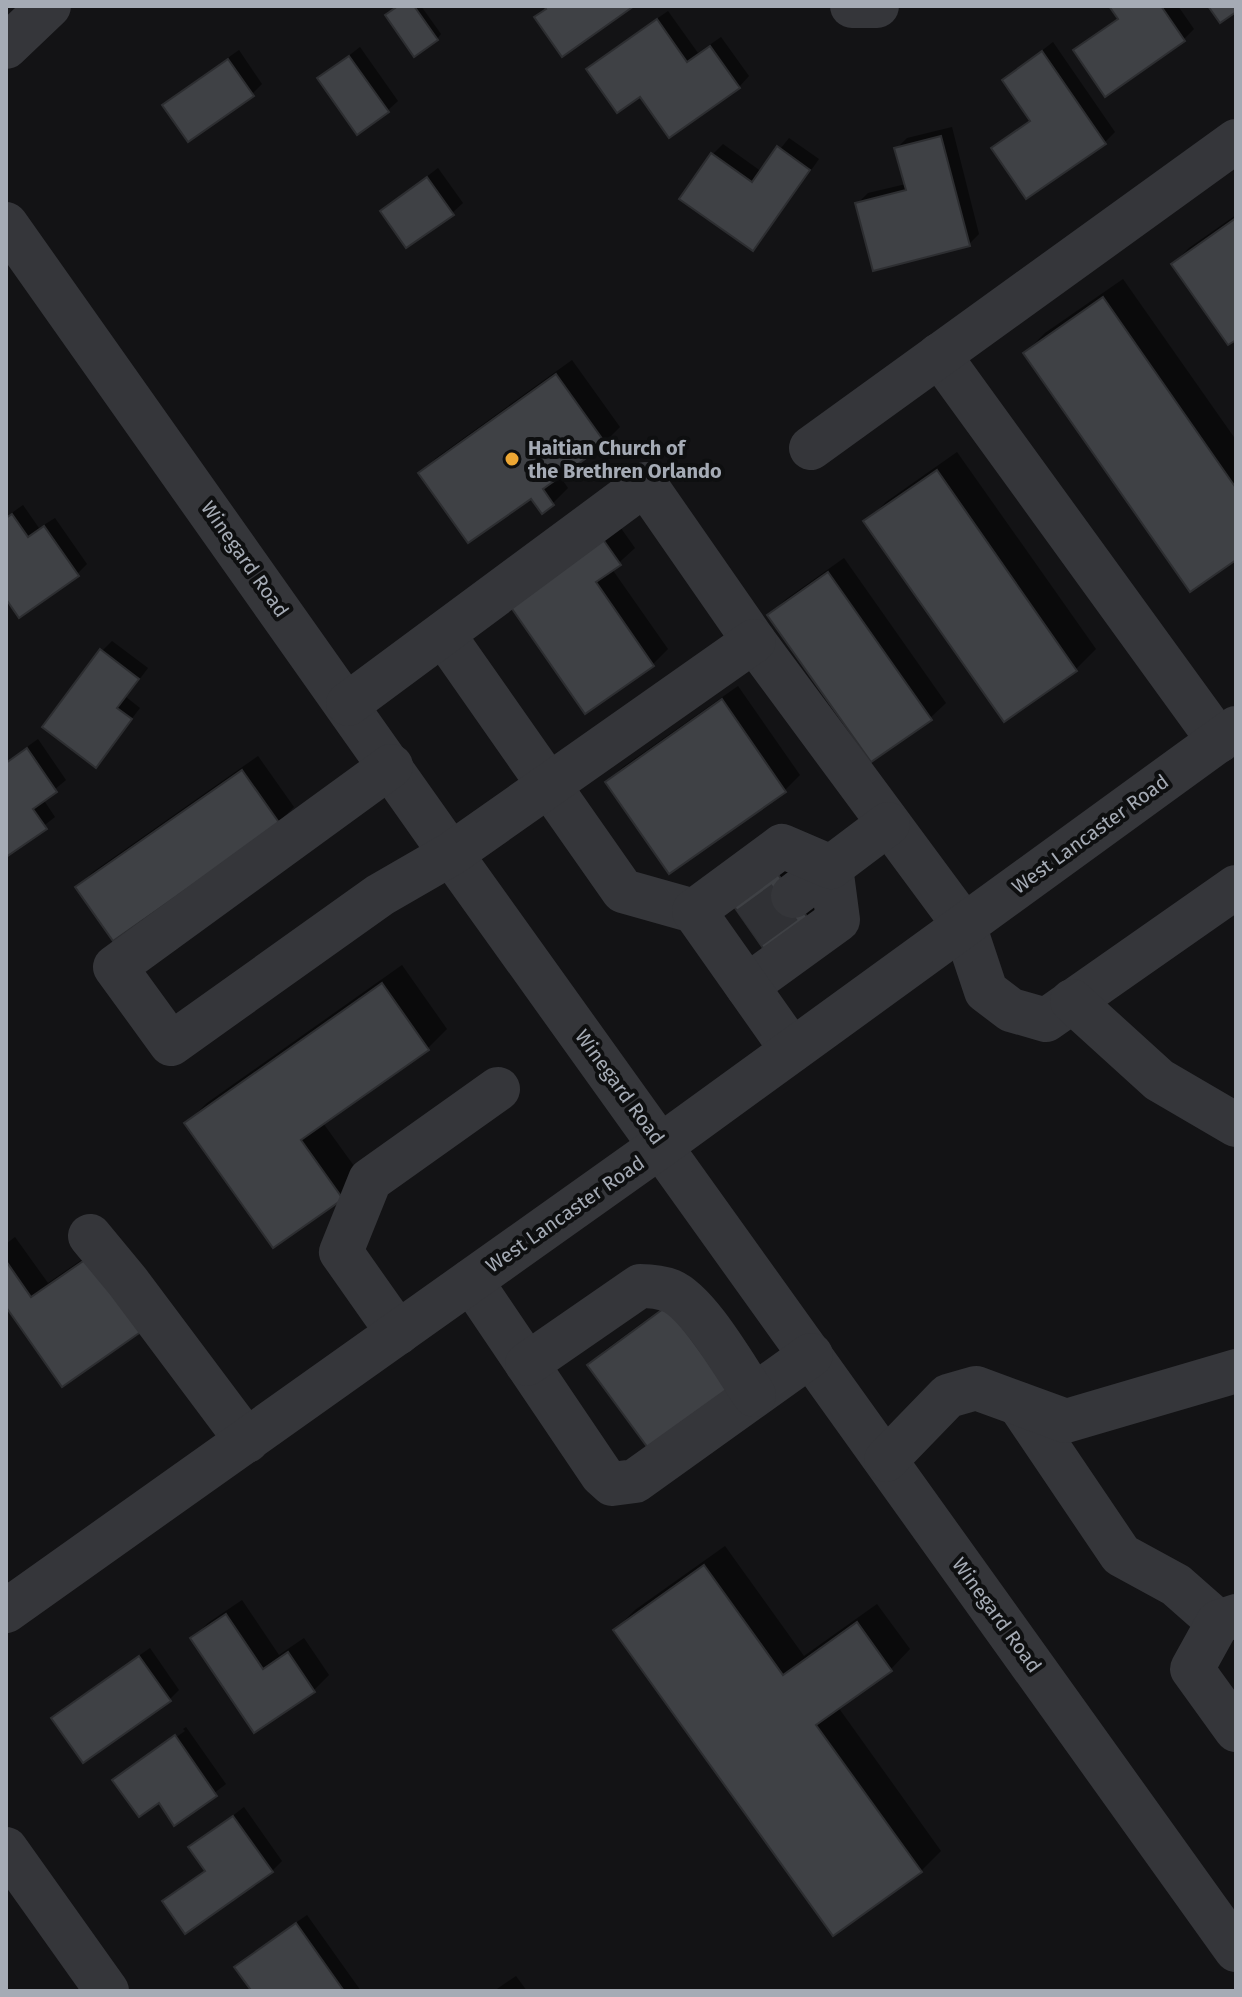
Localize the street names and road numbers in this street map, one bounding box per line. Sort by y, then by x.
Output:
street label: Winegard Road [196,496,294,622]
street label: West Lancaster Road [1007,769,1173,899]
street label: Winegard Road [570,1025,670,1149]
street label: West Lancaster Road [481,1150,649,1278]
street label: Winegard Road [947,1553,1047,1677]

